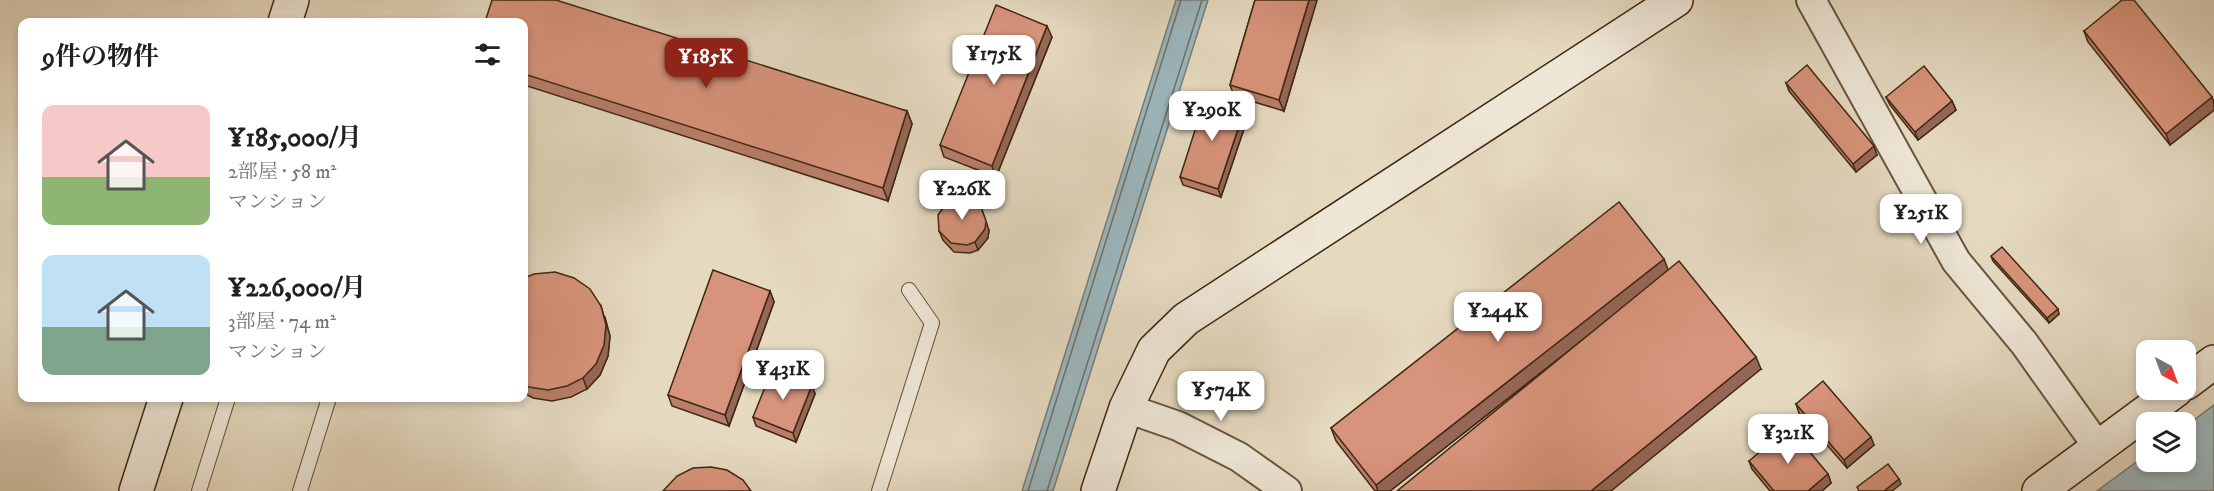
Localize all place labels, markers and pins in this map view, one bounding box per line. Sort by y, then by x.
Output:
pin: ¥175K [952,35,1036,86]
pin: ¥185K [664,38,748,89]
pin: ¥290K [1170,91,1254,142]
pin: ¥226K [920,170,1004,221]
pin: ¥251K [1879,194,1963,245]
pin: ¥244K [1456,292,1540,343]
pin: ¥431K [741,350,825,401]
pin: ¥574K [1179,371,1263,422]
pin: ¥321K [1746,414,1830,465]

